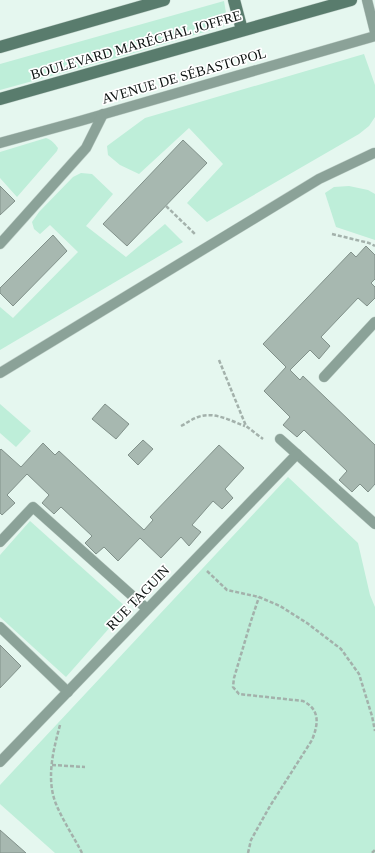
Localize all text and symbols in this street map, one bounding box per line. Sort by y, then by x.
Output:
street label: BOULEVARD MARÉCHAL JOFFRE [29,7,243,82]
street label: AVENUE DE SÉBASTOPOL [100,44,268,107]
street label: RUE TAGUIN [104,563,172,633]

